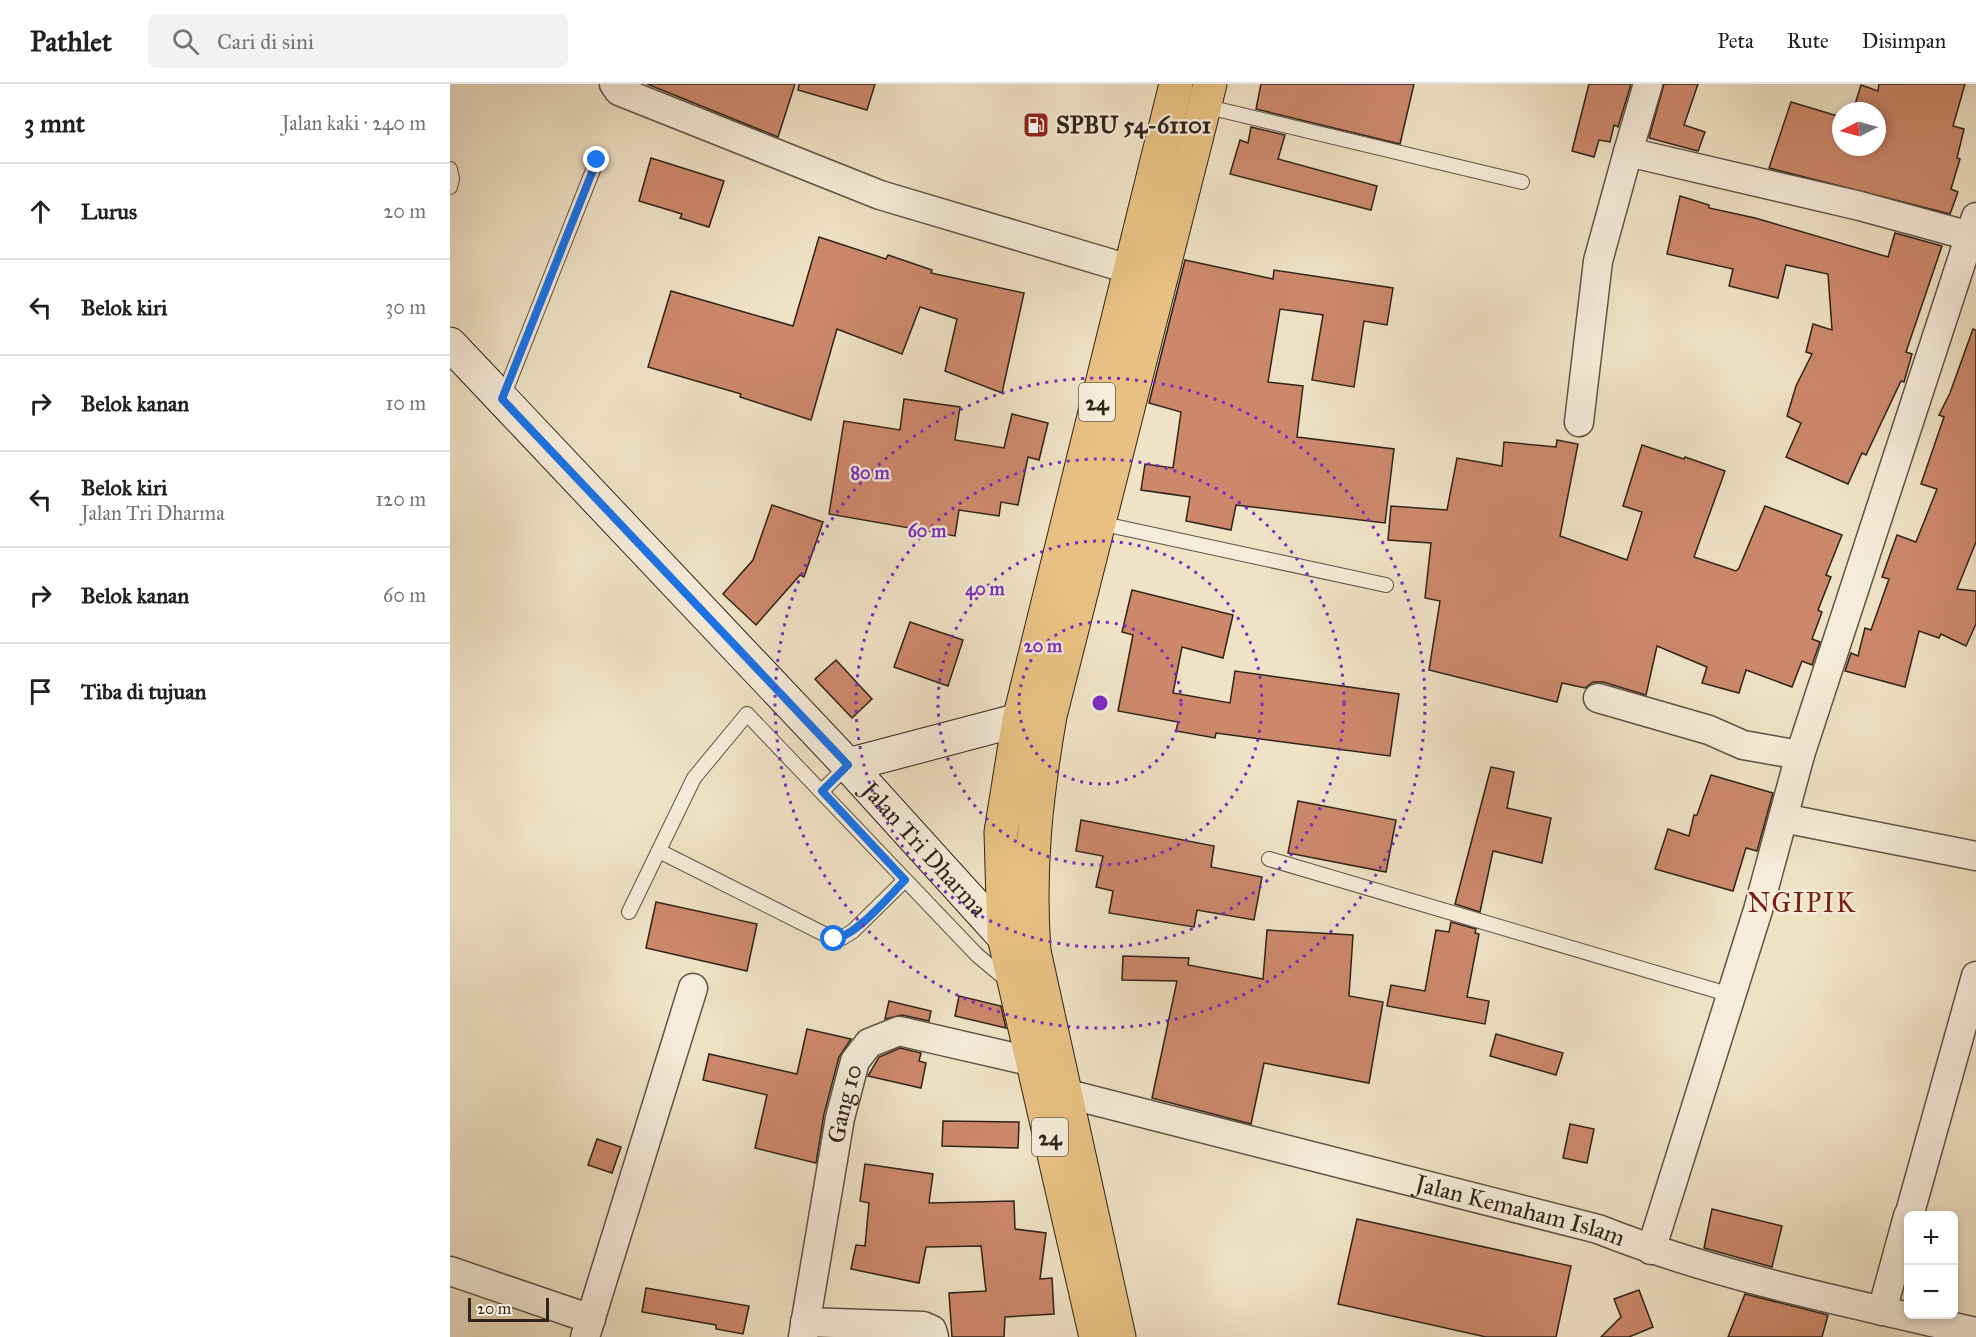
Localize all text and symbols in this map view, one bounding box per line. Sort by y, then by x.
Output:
search box [148,14,568,68]
text: Pathlet [30,24,112,59]
icon: search [169,25,202,58]
text: Cari di sini [217,28,314,55]
text: Peta [1717,28,1754,54]
text: Rute [1787,28,1829,54]
text: Disimpan [1862,28,1946,54]
north arrow [1832,102,1886,156]
text: 3 mnt [24,107,85,139]
fuel station icon: SPBU 54-61101 [1021,110,1051,140]
place label: SPBU 54-61101 [1056,110,1212,140]
text: Jalan kaki · 240 m [282,111,426,135]
route end [583,146,609,172]
icon: ahead [24,195,57,228]
text: Lurus [81,198,137,225]
text: 20 m [383,199,426,223]
icon: left [24,291,57,324]
text: Belok kiri [81,294,167,321]
text: 30 m [385,295,426,319]
road number: 24 [1079,383,1115,421]
icon: right [24,387,57,420]
text: Belok kanan [81,390,189,417]
text: 10 m [385,391,426,415]
text: 80 m [850,462,890,484]
text: Belok kiri [81,474,167,501]
icon: left [24,483,57,516]
text: 120 m [375,487,426,511]
text: Jalan Tri Dharma [81,501,225,525]
text: 60 m [908,520,947,542]
text: 40 m [965,578,1006,601]
icon: right [24,579,57,612]
text: Belok kanan [81,582,189,609]
text: 60 m [383,583,426,607]
text: 20 m [1024,635,1063,657]
icon: arrive [24,675,57,708]
text: Tiba di tujuan [81,678,206,705]
centre of rings [1090,693,1110,713]
street label: Jalan Tri Dharma [853,773,994,924]
district label: NGIPIK [1747,886,1857,919]
route start [820,925,846,951]
street label: Gang 10 [821,1061,869,1145]
road number: 24 [1032,1118,1068,1156]
street label: Jalan Kemaham Islam [1409,1167,1629,1253]
map controls [1904,1211,1958,1319]
button: + [1904,1211,1958,1265]
button: − [1904,1265,1958,1319]
scale bar [468,1295,549,1322]
text: 20 m [477,1299,511,1318]

